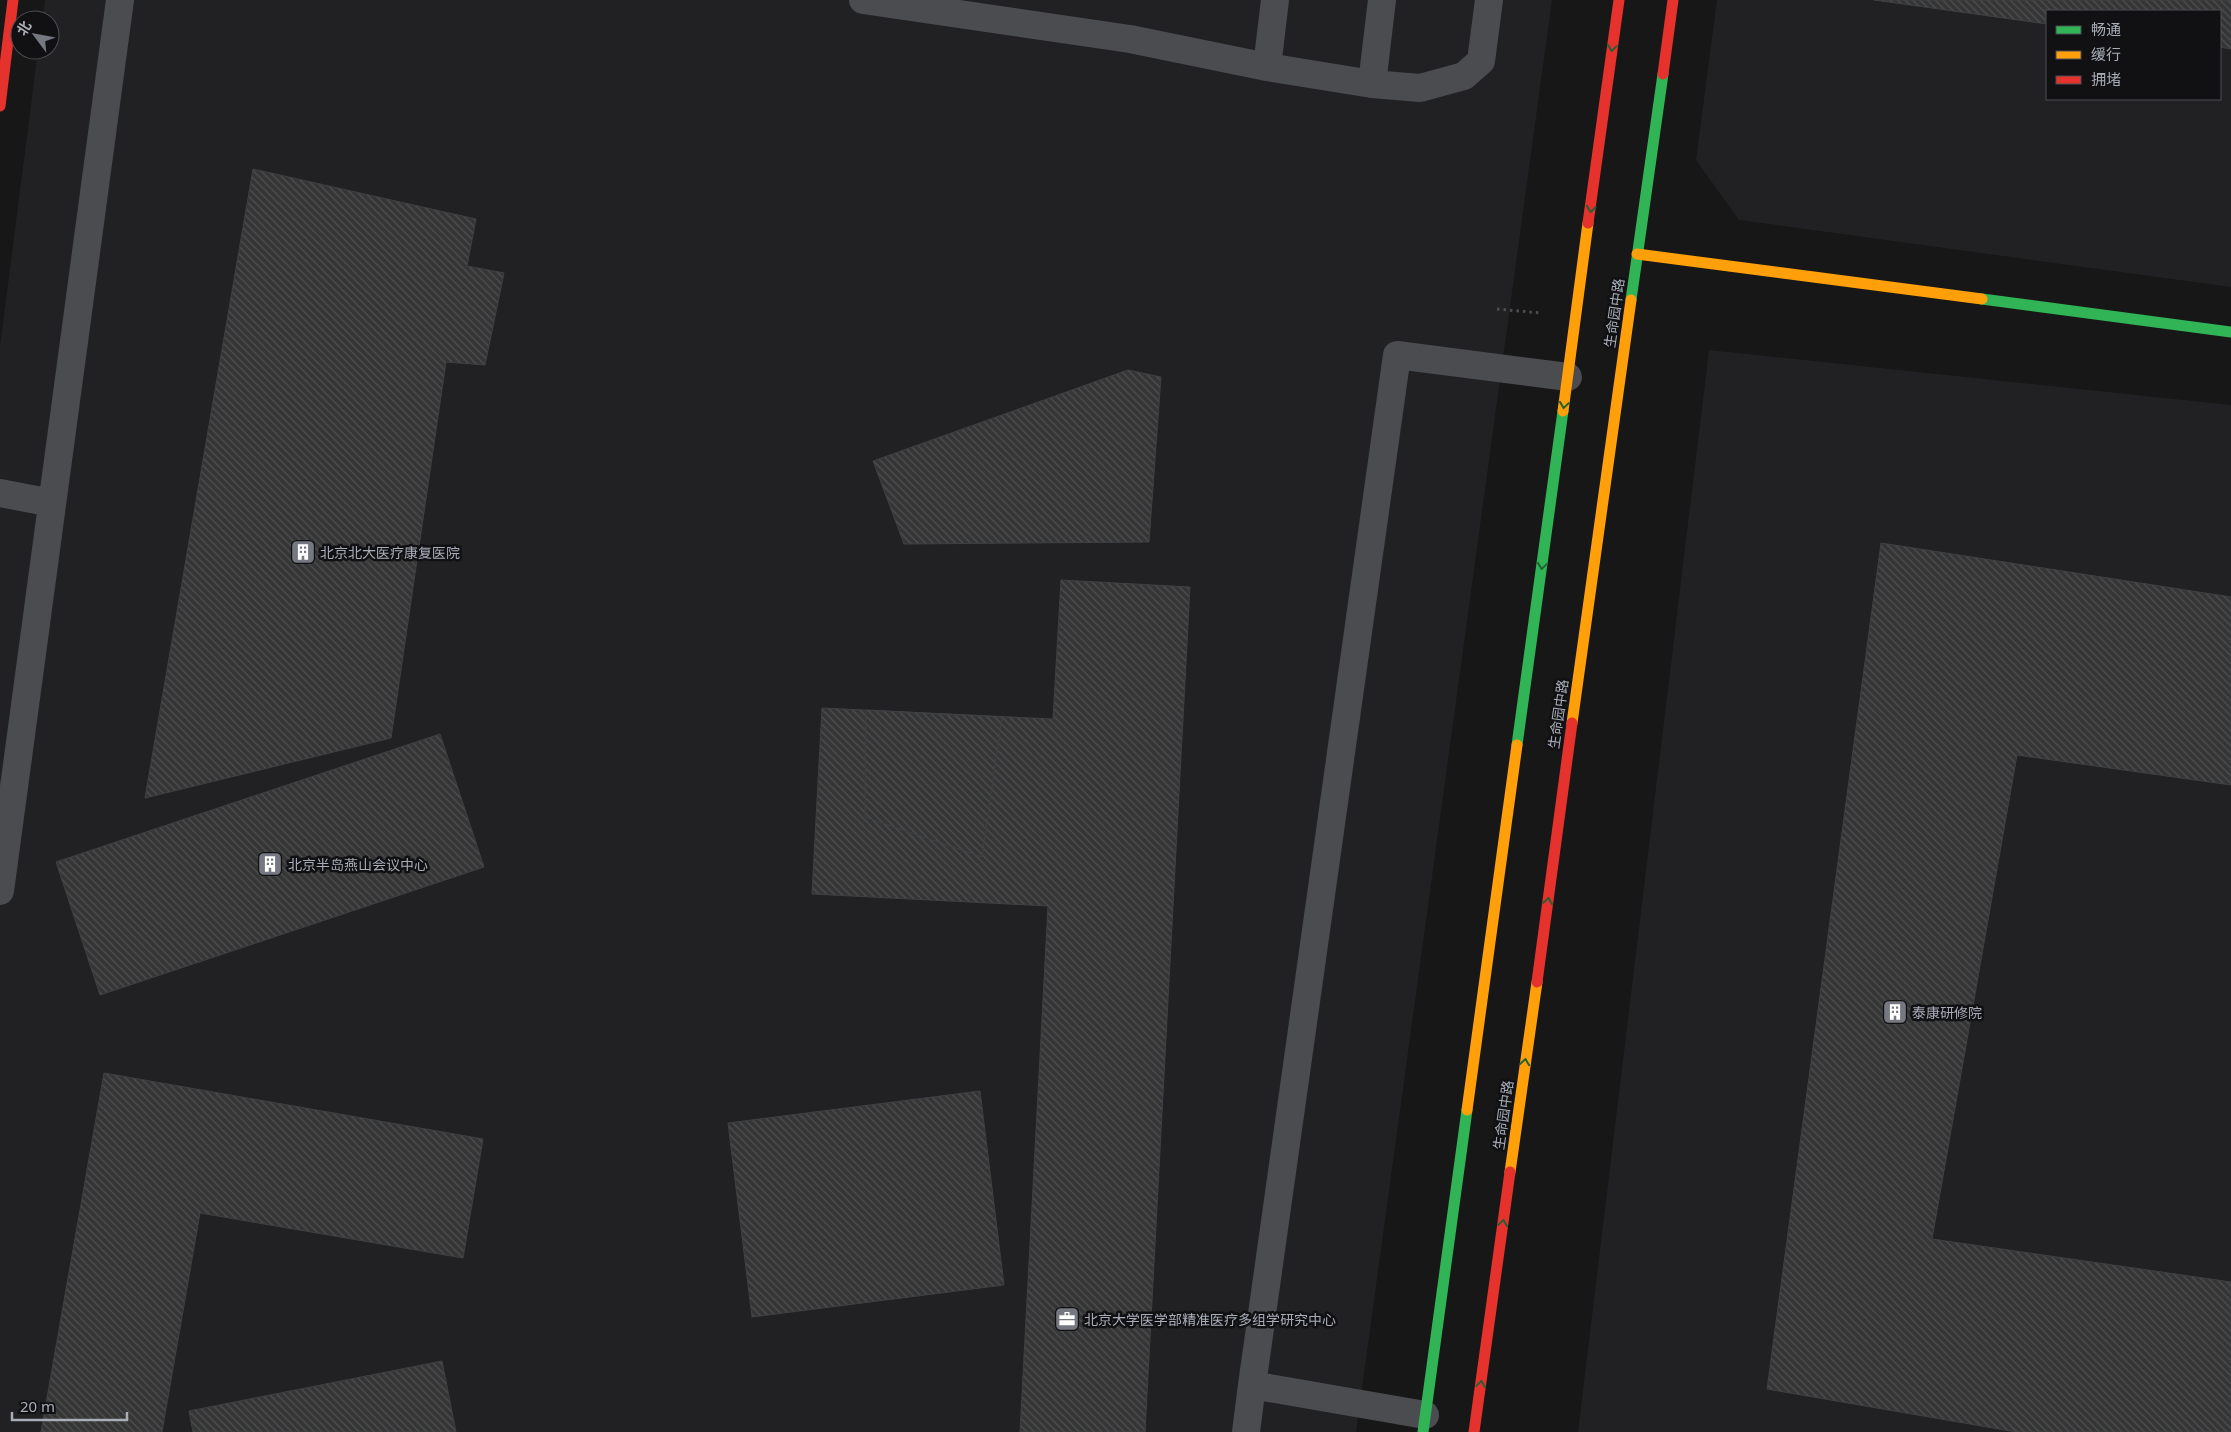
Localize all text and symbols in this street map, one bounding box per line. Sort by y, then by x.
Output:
north arrow [10,10,60,60]
legend [2046,10,2221,100]
text: 北 [12,17,35,39]
text: 畅通 [2091,19,2121,39]
text: 缓行 [2091,44,2121,64]
one-way arrow [1607,45,1618,53]
text: 拥堵 [2091,69,2121,89]
one-way arrow [1586,206,1597,214]
street label: 生命园中路 [1600,277,1628,349]
one-way arrow [1560,401,1570,409]
building icon: 北京北大医疗康复医院 [290,539,316,565]
place label: 北京北大医疗康复医院 [320,543,460,562]
one-way arrow [1537,562,1548,570]
street label: 生命园中路 [1544,678,1572,750]
building icon: 北京半岛燕山会议中心 [257,851,283,877]
place label: 北京半岛燕山会议中心 [288,855,428,874]
one-way arrow [1542,897,1552,905]
building icon: 泰康研修院 [1882,999,1908,1025]
place label: 泰康研修院 [1912,1003,1982,1022]
one-way arrow [1520,1057,1530,1066]
street label: 生命园中路 [1489,1079,1517,1151]
one-way arrow [1497,1218,1508,1226]
office icon: 北京大学医学部精准医疗多组学研究中心 [1054,1306,1080,1332]
place label: 北京大学医学部精准医疗多组学研究中心 [1084,1310,1336,1329]
one-way arrow [1475,1379,1485,1388]
scale bar [12,1390,128,1422]
text: 20 m [20,1396,55,1416]

